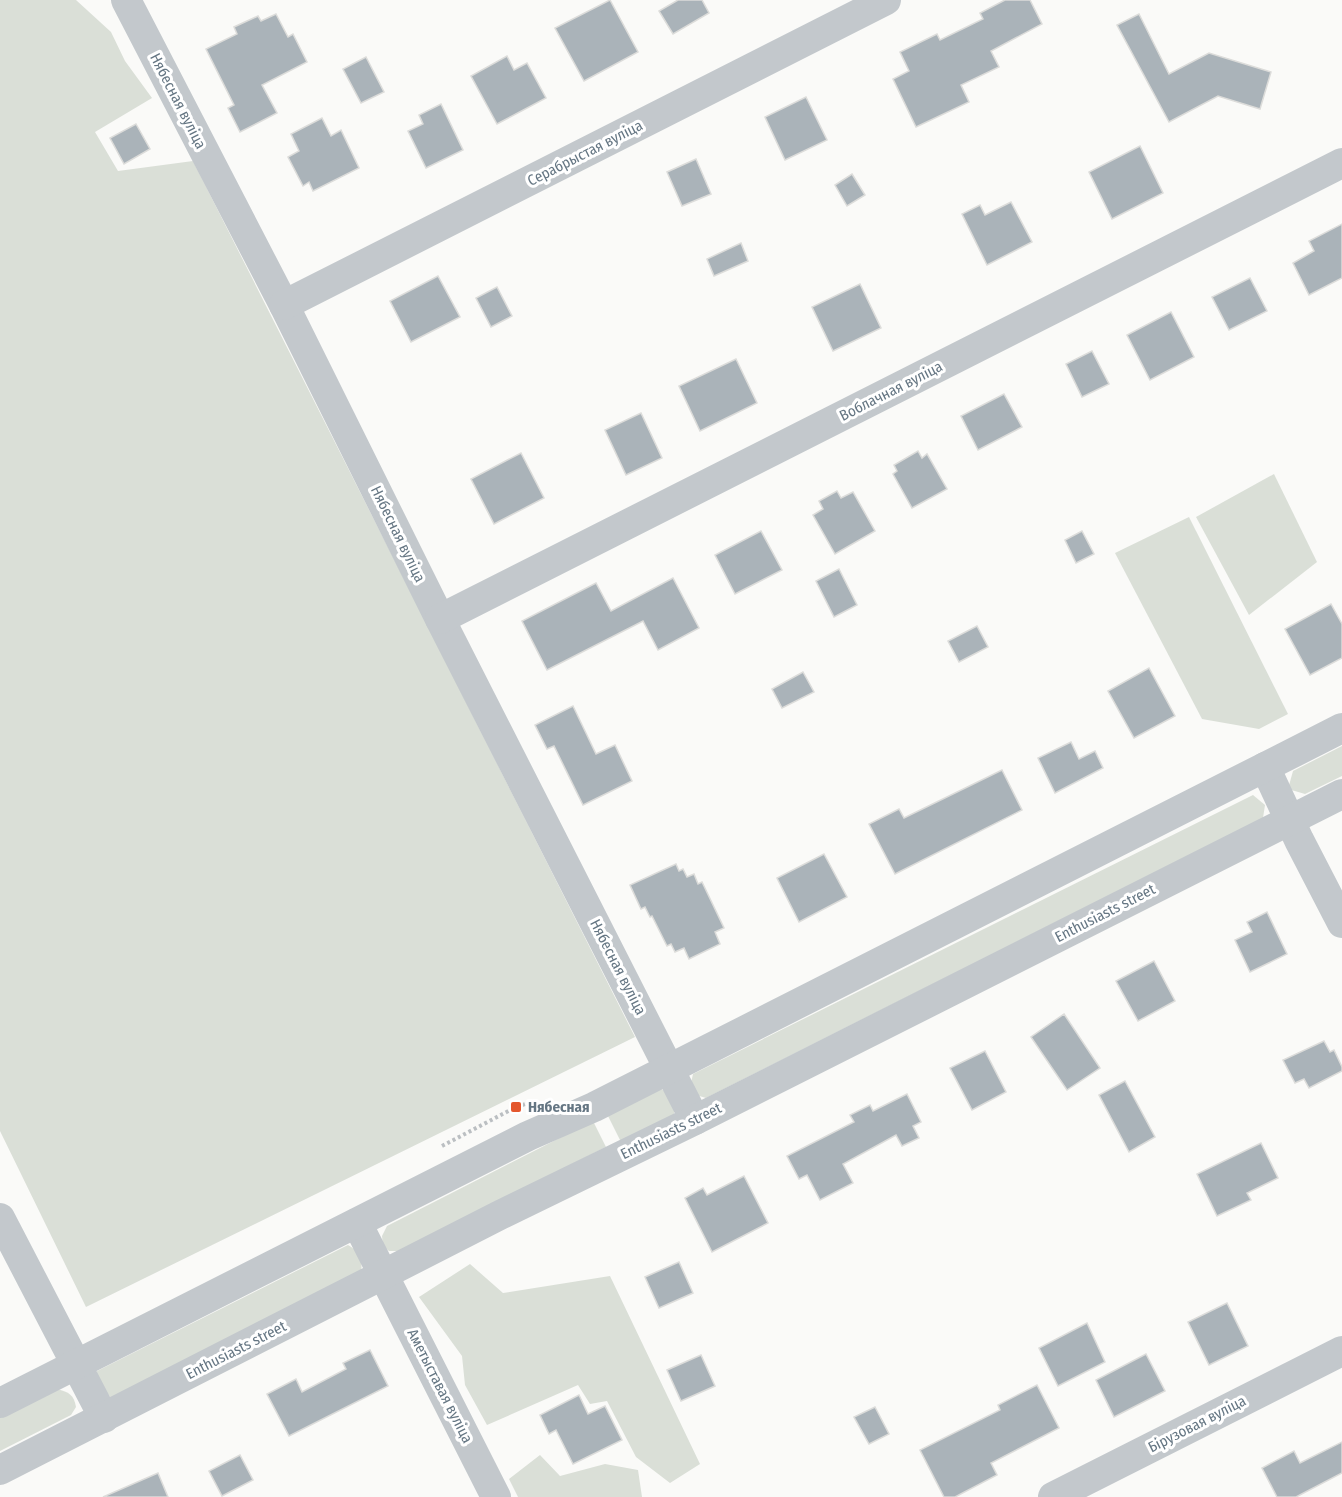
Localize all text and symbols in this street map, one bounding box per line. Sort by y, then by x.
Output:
street label: Нябесная вуліца [146,50,210,152]
street label: Серабрыстая вуліца [525,116,645,190]
street label: Воблачная вуліца [837,357,945,425]
street label: Нябесная вуліца [367,483,429,585]
street label: Enthusiasts street [1052,880,1158,946]
street label: Нябесная вуліца [586,916,650,1018]
place label: Нябесная [528,1098,590,1116]
street label: Enthusiasts street [618,1099,724,1163]
marker: Нябесная [509,1100,523,1114]
street label: Enthusiasts street [183,1317,289,1383]
street label: Аметыставая вуліца [403,1326,477,1446]
street label: Бірузовая вуліца [1145,1392,1249,1456]

